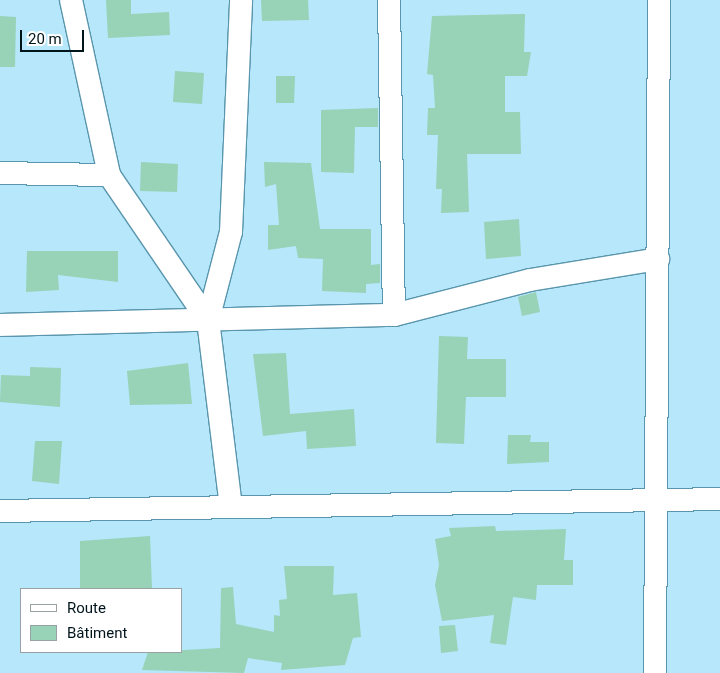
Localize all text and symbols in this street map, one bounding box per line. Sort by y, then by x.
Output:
scale bar [22,20,86,52]
text: 20 m [28,30,62,48]
legend [20,588,182,653]
text: Route [67,599,106,617]
text: Bâtiment [67,624,127,642]

